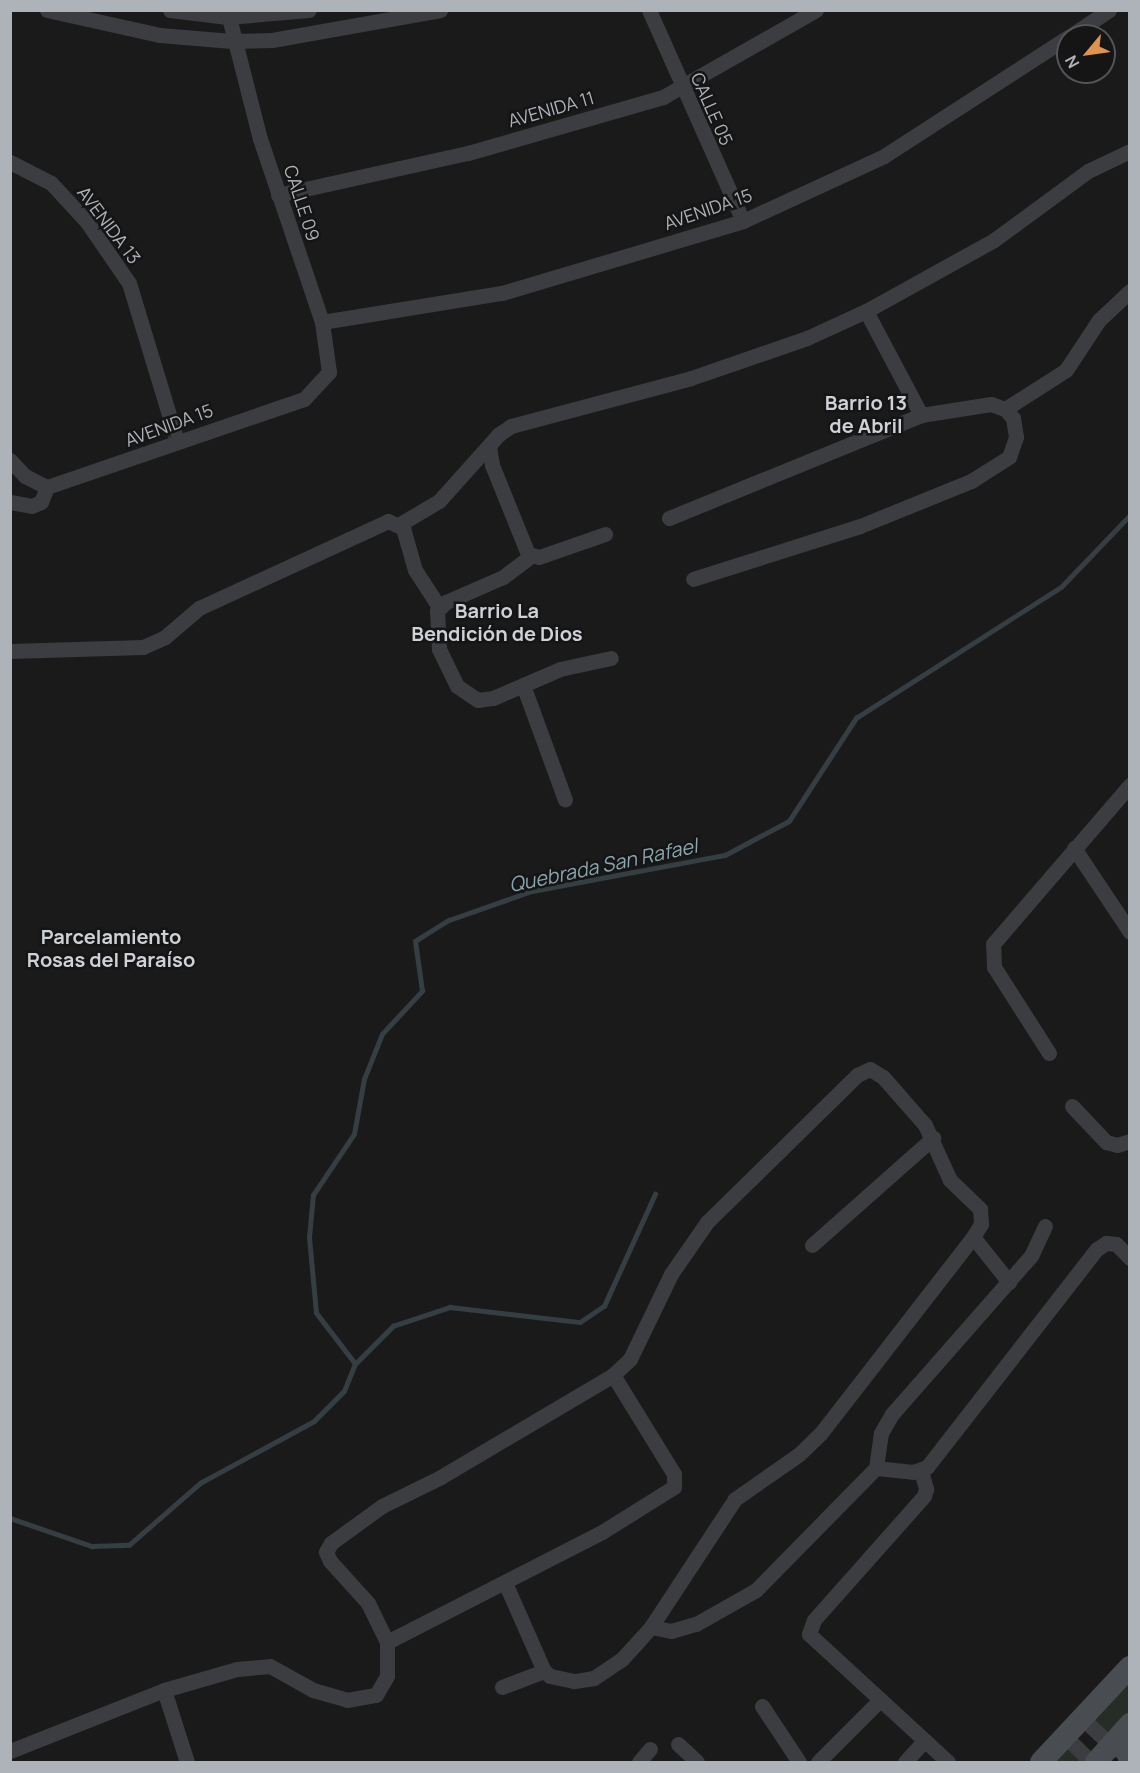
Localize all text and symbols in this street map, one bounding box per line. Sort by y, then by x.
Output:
north arrow [1056,24,1116,84]
text: N [1060,51,1084,72]
street label: CALLE 05 [686,69,738,149]
street label: AVENIDA 11 [505,86,597,132]
street label: CALLE 09 [280,162,324,244]
street label: AVENIDA 13 [73,182,145,268]
street label: AVENIDA 15 [661,184,755,234]
district label: Barrio 13 de Abril [825,390,907,437]
street label: AVENIDA 15 [122,399,216,451]
district label: Barrio La Bendición de Dios [411,598,583,645]
water label: Quebrada San Rafael [507,833,699,897]
district label: Parcelamiento Rosas del Paraíso [27,924,195,971]

